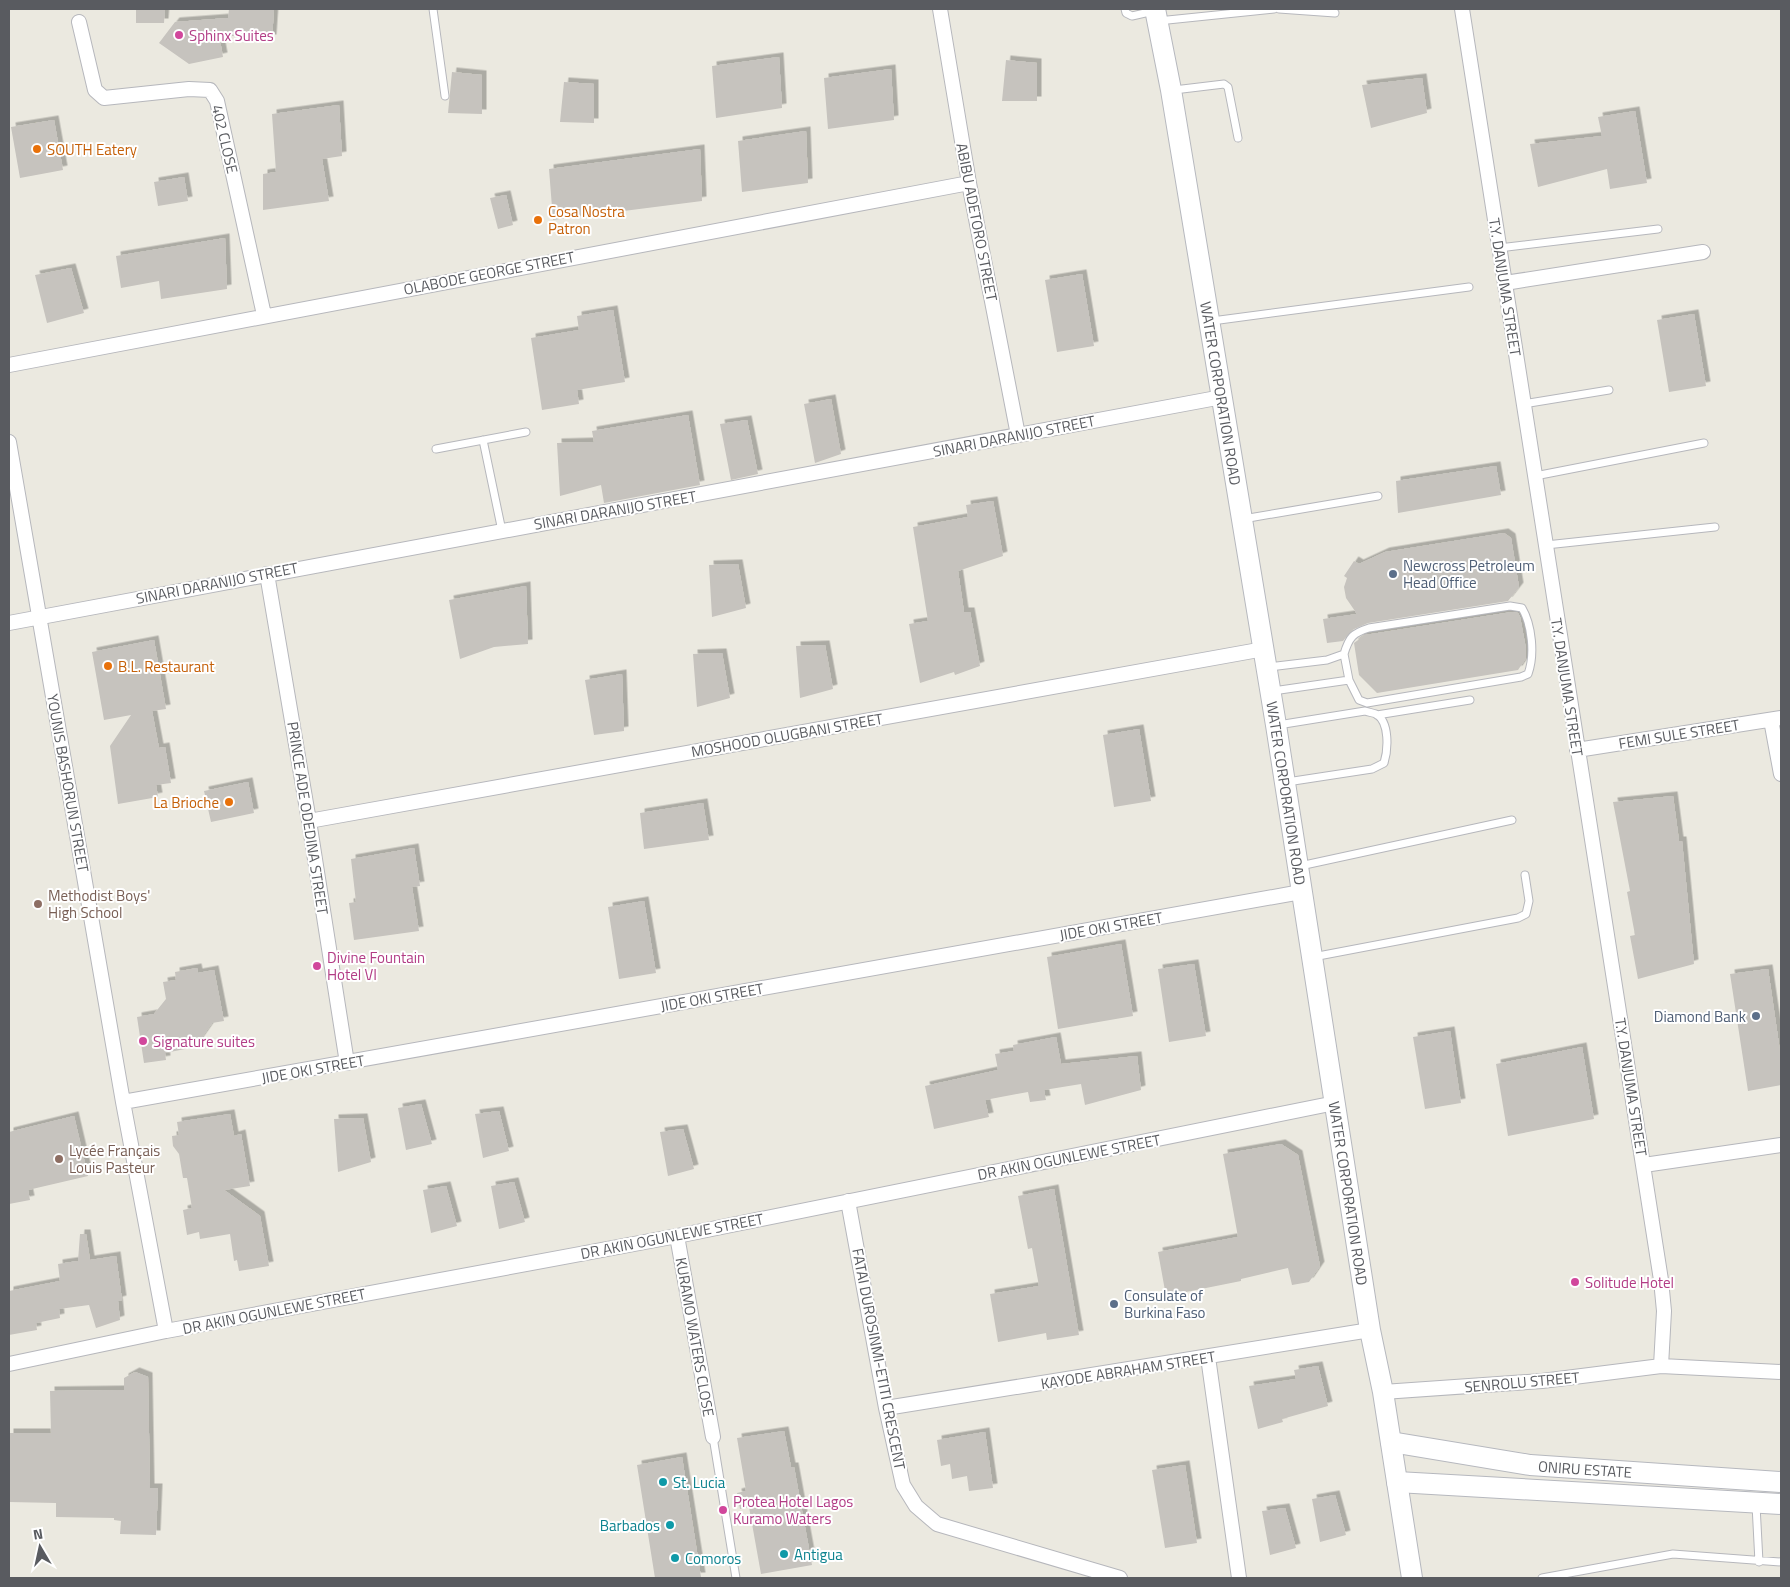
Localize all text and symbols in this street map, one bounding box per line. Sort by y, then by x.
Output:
place label: Sphinx Suites [189,24,274,47]
marker: Sphinx Suites [173,29,185,41]
street label: 402 CLOSE [206,102,244,176]
place label: SOUTH Eatery [47,138,137,161]
street label: ABIBU ADETORO STREET [950,141,1004,303]
marker: SOUTH Eatery [31,143,43,155]
place label: Cosa Nostra Patron [548,200,625,240]
marker: Cosa Nostra Patron [532,214,544,226]
street label: T.Y. DANJUMA STREET [1483,216,1527,358]
street label: OLABODE GEORGE STREET [402,245,576,301]
street label: WATER CORPORATION ROAD [1195,300,1248,487]
street label: SINARI DARANIJO STREET [931,409,1097,463]
street label: SINARI DARANIJO STREET [532,484,698,536]
place label: Newcross Petroleum Head Office [1403,554,1535,594]
street label: SINARI DARANIJO STREET [134,556,300,610]
marker: Newcross Petroleum Head Office [1387,568,1399,580]
street label: T.Y. DANJUMA STREET [1545,616,1589,758]
place label: B.L. Restaurant [118,655,215,678]
marker: B.L. Restaurant [102,660,114,672]
street label: YOUNIS BASHORUN STREET [41,692,95,874]
street label: WATER CORPORATION ROAD [1261,699,1312,887]
street label: MOSHOOD OLUGBANI STREET [689,707,885,763]
street label: FEMI SULE STREET [1617,713,1741,755]
street label: PRINCE ADE ODEDINA STREET [281,720,335,916]
place label: La Brioche [153,791,219,814]
marker: La Brioche [223,796,235,808]
place label: Methodist Boys' High School [48,884,150,924]
marker: Methodist Boys' High School [32,898,44,910]
street label: JIDE OKI STREET [1058,906,1165,946]
place label: Divine Fountain Hotel VI [327,946,425,986]
marker: Divine Fountain Hotel VI [311,960,323,972]
street label: JIDE OKI STREET [659,977,766,1017]
place label: Diamond Bank [1654,1005,1746,1028]
marker: Diamond Bank [1750,1010,1762,1022]
street label: T.Y. DANJUMA STREET [1609,1016,1653,1158]
place label: Signature suites [153,1030,255,1053]
marker: Signature suites [137,1035,149,1047]
street label: JIDE OKI STREET [260,1049,367,1089]
street label: WATER CORPORATION ROAD [1323,1100,1374,1287]
street label: DR AKIN OGUNLEWE STREET [976,1128,1163,1186]
place label: Lycée Français Louis Pasteur [69,1139,160,1179]
marker: Lycée Français Louis Pasteur [53,1153,65,1165]
street label: DR AKIN OGUNLEWE STREET [579,1207,766,1265]
street label: FATAI DUROSINMI-ETITI CRESCENT [846,1246,912,1472]
street label: KURAMO WATERS CLOSE [670,1255,720,1419]
place label: Solitude Hotel [1585,1271,1674,1294]
marker: Solitude Hotel [1569,1276,1581,1288]
street label: DR AKIN OGUNLEWE STREET [181,1282,368,1340]
place label: Consulate of Burkina Faso [1124,1284,1206,1324]
marker: Consulate of Burkina Faso [1108,1298,1120,1310]
street label: KAYODE ABRAHAM STREET [1039,1345,1217,1395]
street label: SENROLU STREET [1464,1366,1581,1398]
street label: ONIRU ESTATE [1537,1454,1633,1483]
place label: St. Lucia [673,1471,726,1494]
marker: St. Lucia [657,1476,669,1488]
place label: Protea Hotel Lagos Kuramo Waters [733,1490,853,1530]
marker: Protea Hotel Lagos Kuramo Waters [717,1504,729,1516]
place label: Barbados [600,1514,660,1537]
marker: Barbados [664,1519,676,1531]
north arrow [15,1522,65,1572]
text: N [31,1523,44,1545]
place label: Antigua [794,1543,843,1566]
place label: Comoros [685,1547,741,1570]
marker: Antigua [778,1548,790,1560]
marker: Comoros [669,1552,681,1564]

